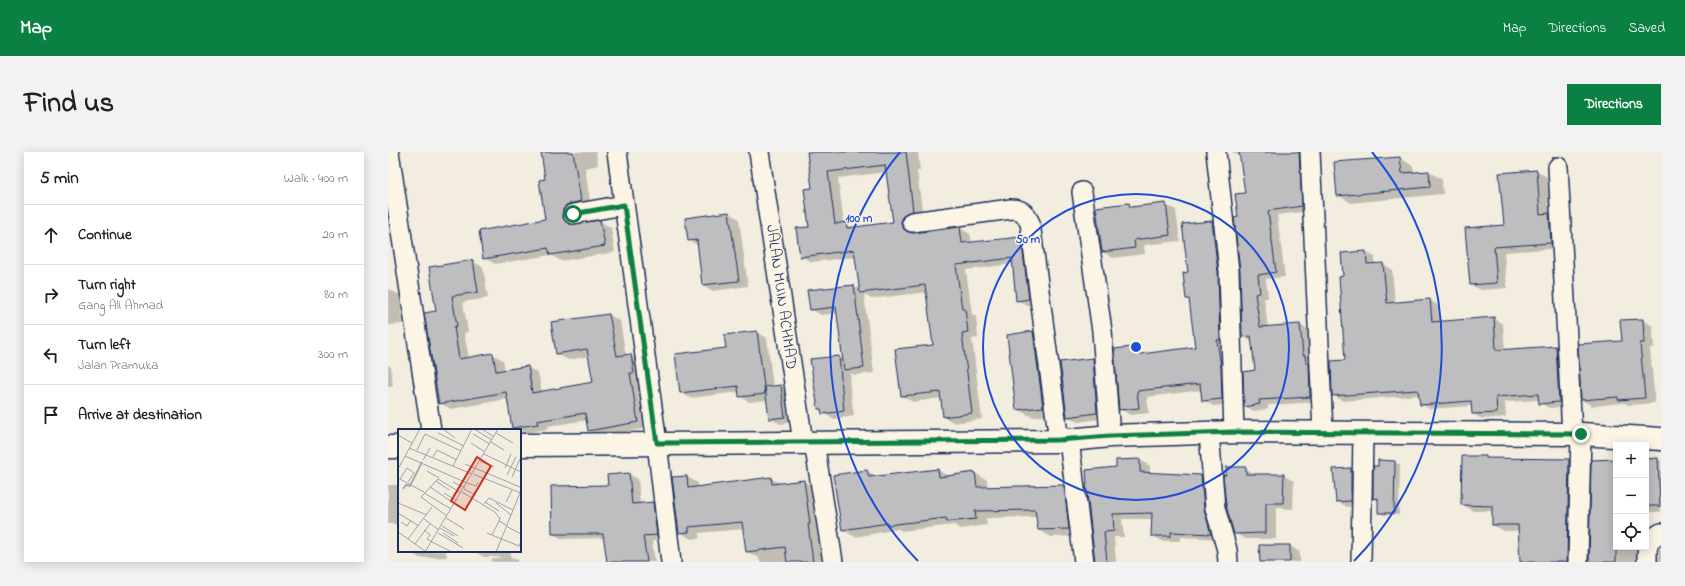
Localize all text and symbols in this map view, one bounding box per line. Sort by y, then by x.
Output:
text: Map [20,15,52,42]
text: Map [1503,18,1526,39]
text: Directions [1548,18,1606,39]
text: Saved [1628,18,1665,39]
text: Find us [24,84,114,125]
button: Directions [1567,84,1661,125]
text: 5 min [40,166,79,191]
text: Walk · 400 m [284,169,348,188]
route start [564,205,582,223]
text: 100 m [846,210,873,228]
street label: JALAN MUIN ACHMAD [759,223,803,371]
icon: ahead [40,224,62,246]
text: Continue [78,224,132,246]
text: 20 m [323,225,348,244]
text: 50 m [1016,231,1041,249]
text: Turn right [78,274,136,296]
icon: right [40,284,62,306]
text: 80 m [324,285,348,304]
text: Gang Ali Ahmad [78,296,163,315]
text: Turn left [78,334,131,356]
centre of rings [1129,340,1143,354]
icon: left [40,344,62,366]
text: 300 m [318,345,348,364]
text: Jalan Pramuka [78,356,158,375]
icon: arrive [40,404,62,426]
text: Arrive at destination [78,404,202,426]
route end [1572,425,1590,443]
inset map [398,429,521,552]
map controls [1613,442,1649,550]
button: + [1613,442,1649,478]
button: − [1613,478,1649,514]
button: locate [1613,514,1649,550]

